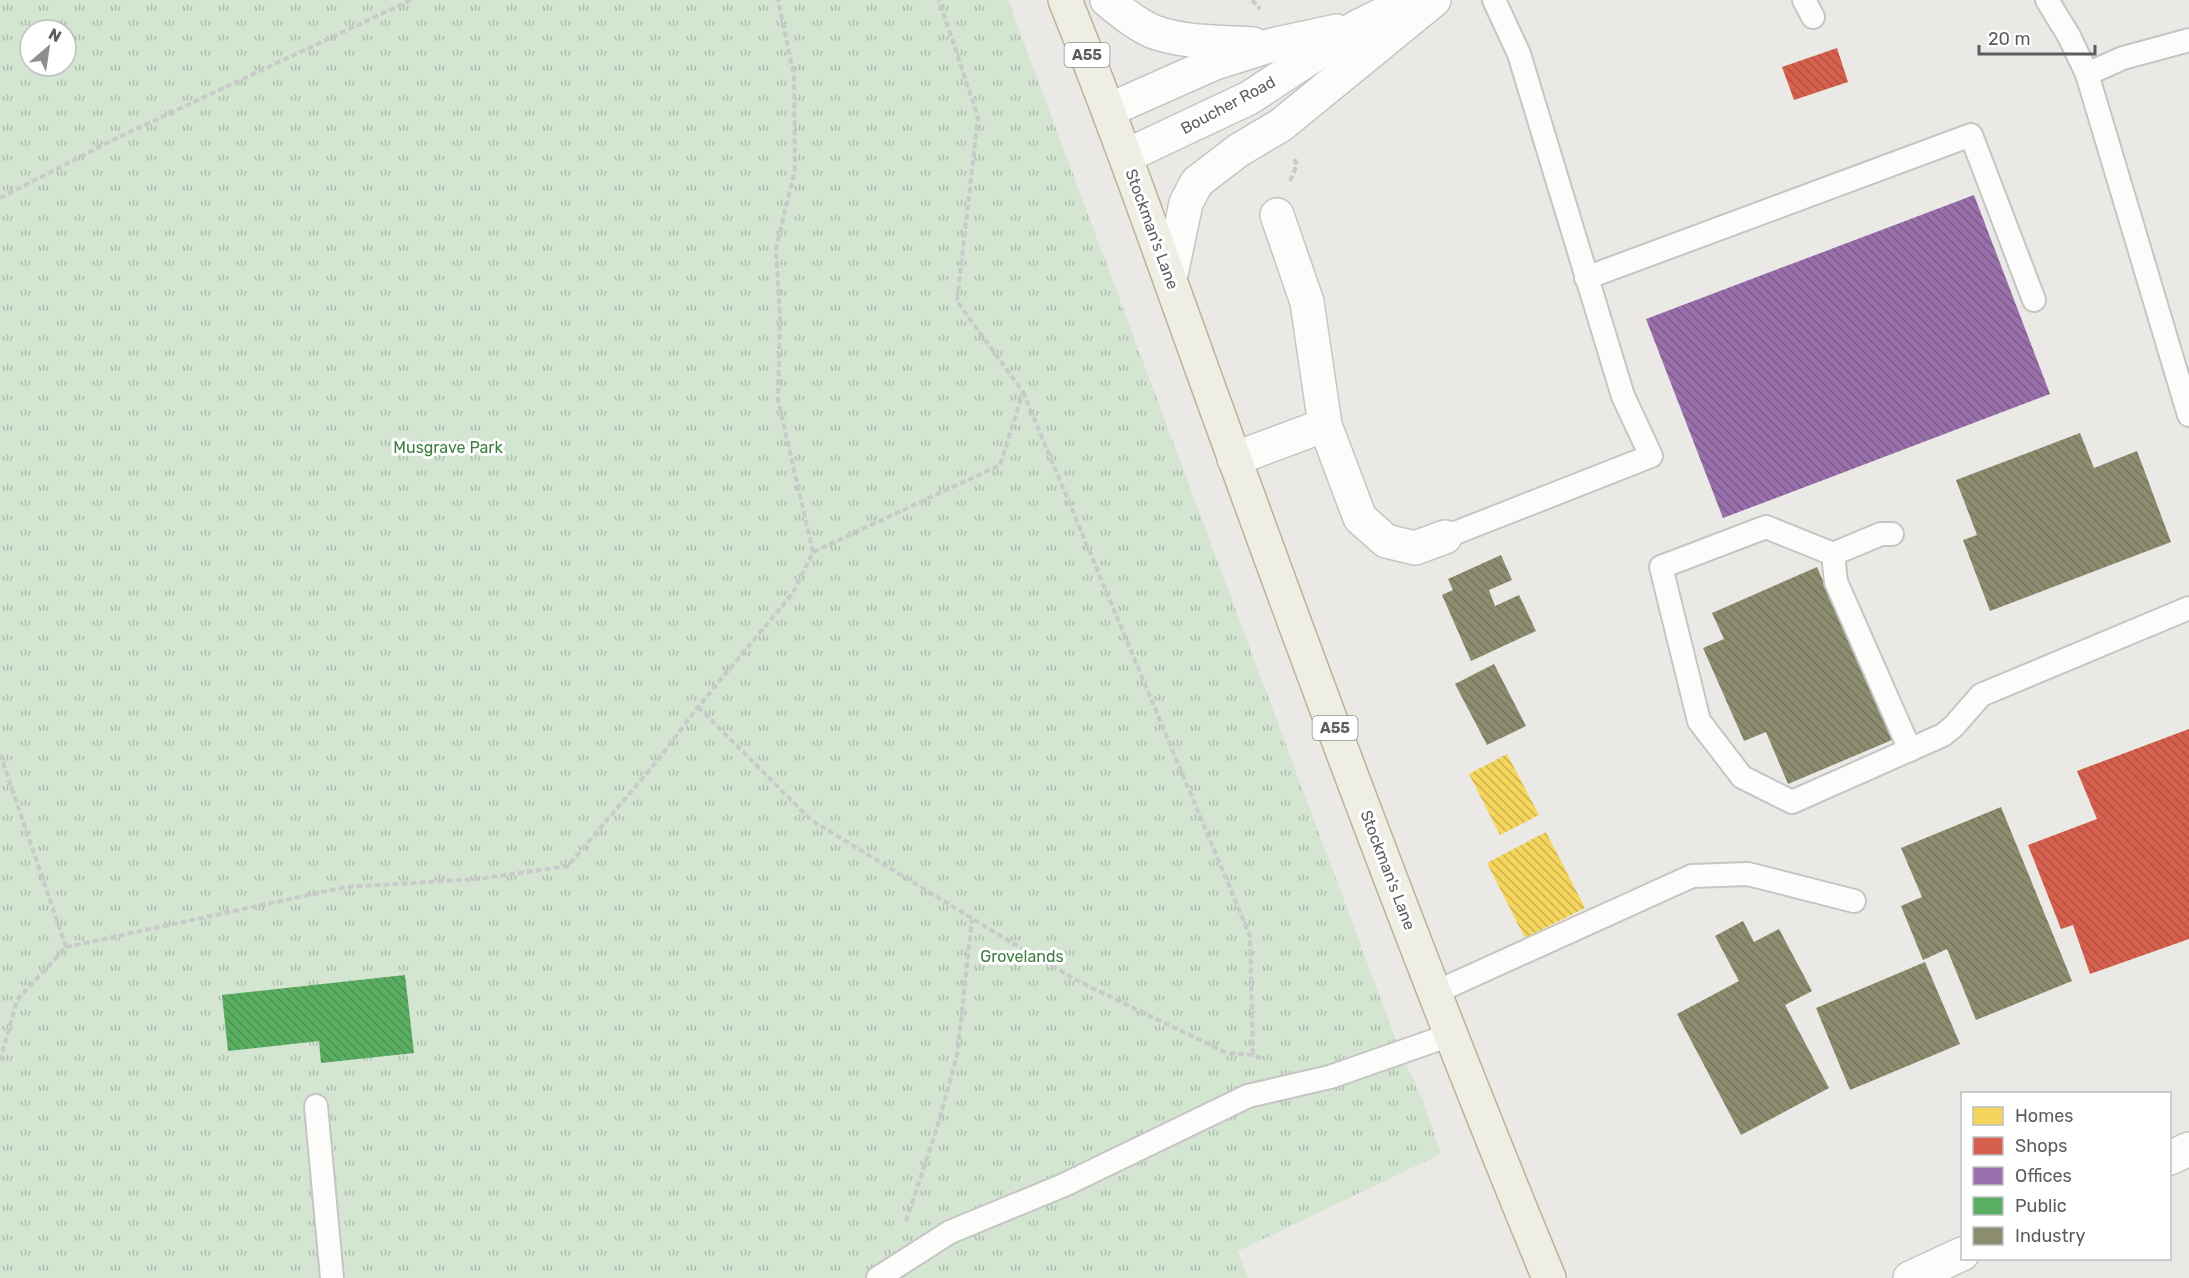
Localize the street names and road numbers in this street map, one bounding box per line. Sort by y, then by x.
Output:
road number: A55 [1064,43,1110,67]
street label: Boucher Road [1177,72,1279,138]
street label: Stockman's Lane [1121,166,1183,292]
road number: A55 [1312,716,1358,740]
street label: Stockman's Lane [1356,808,1420,932]

